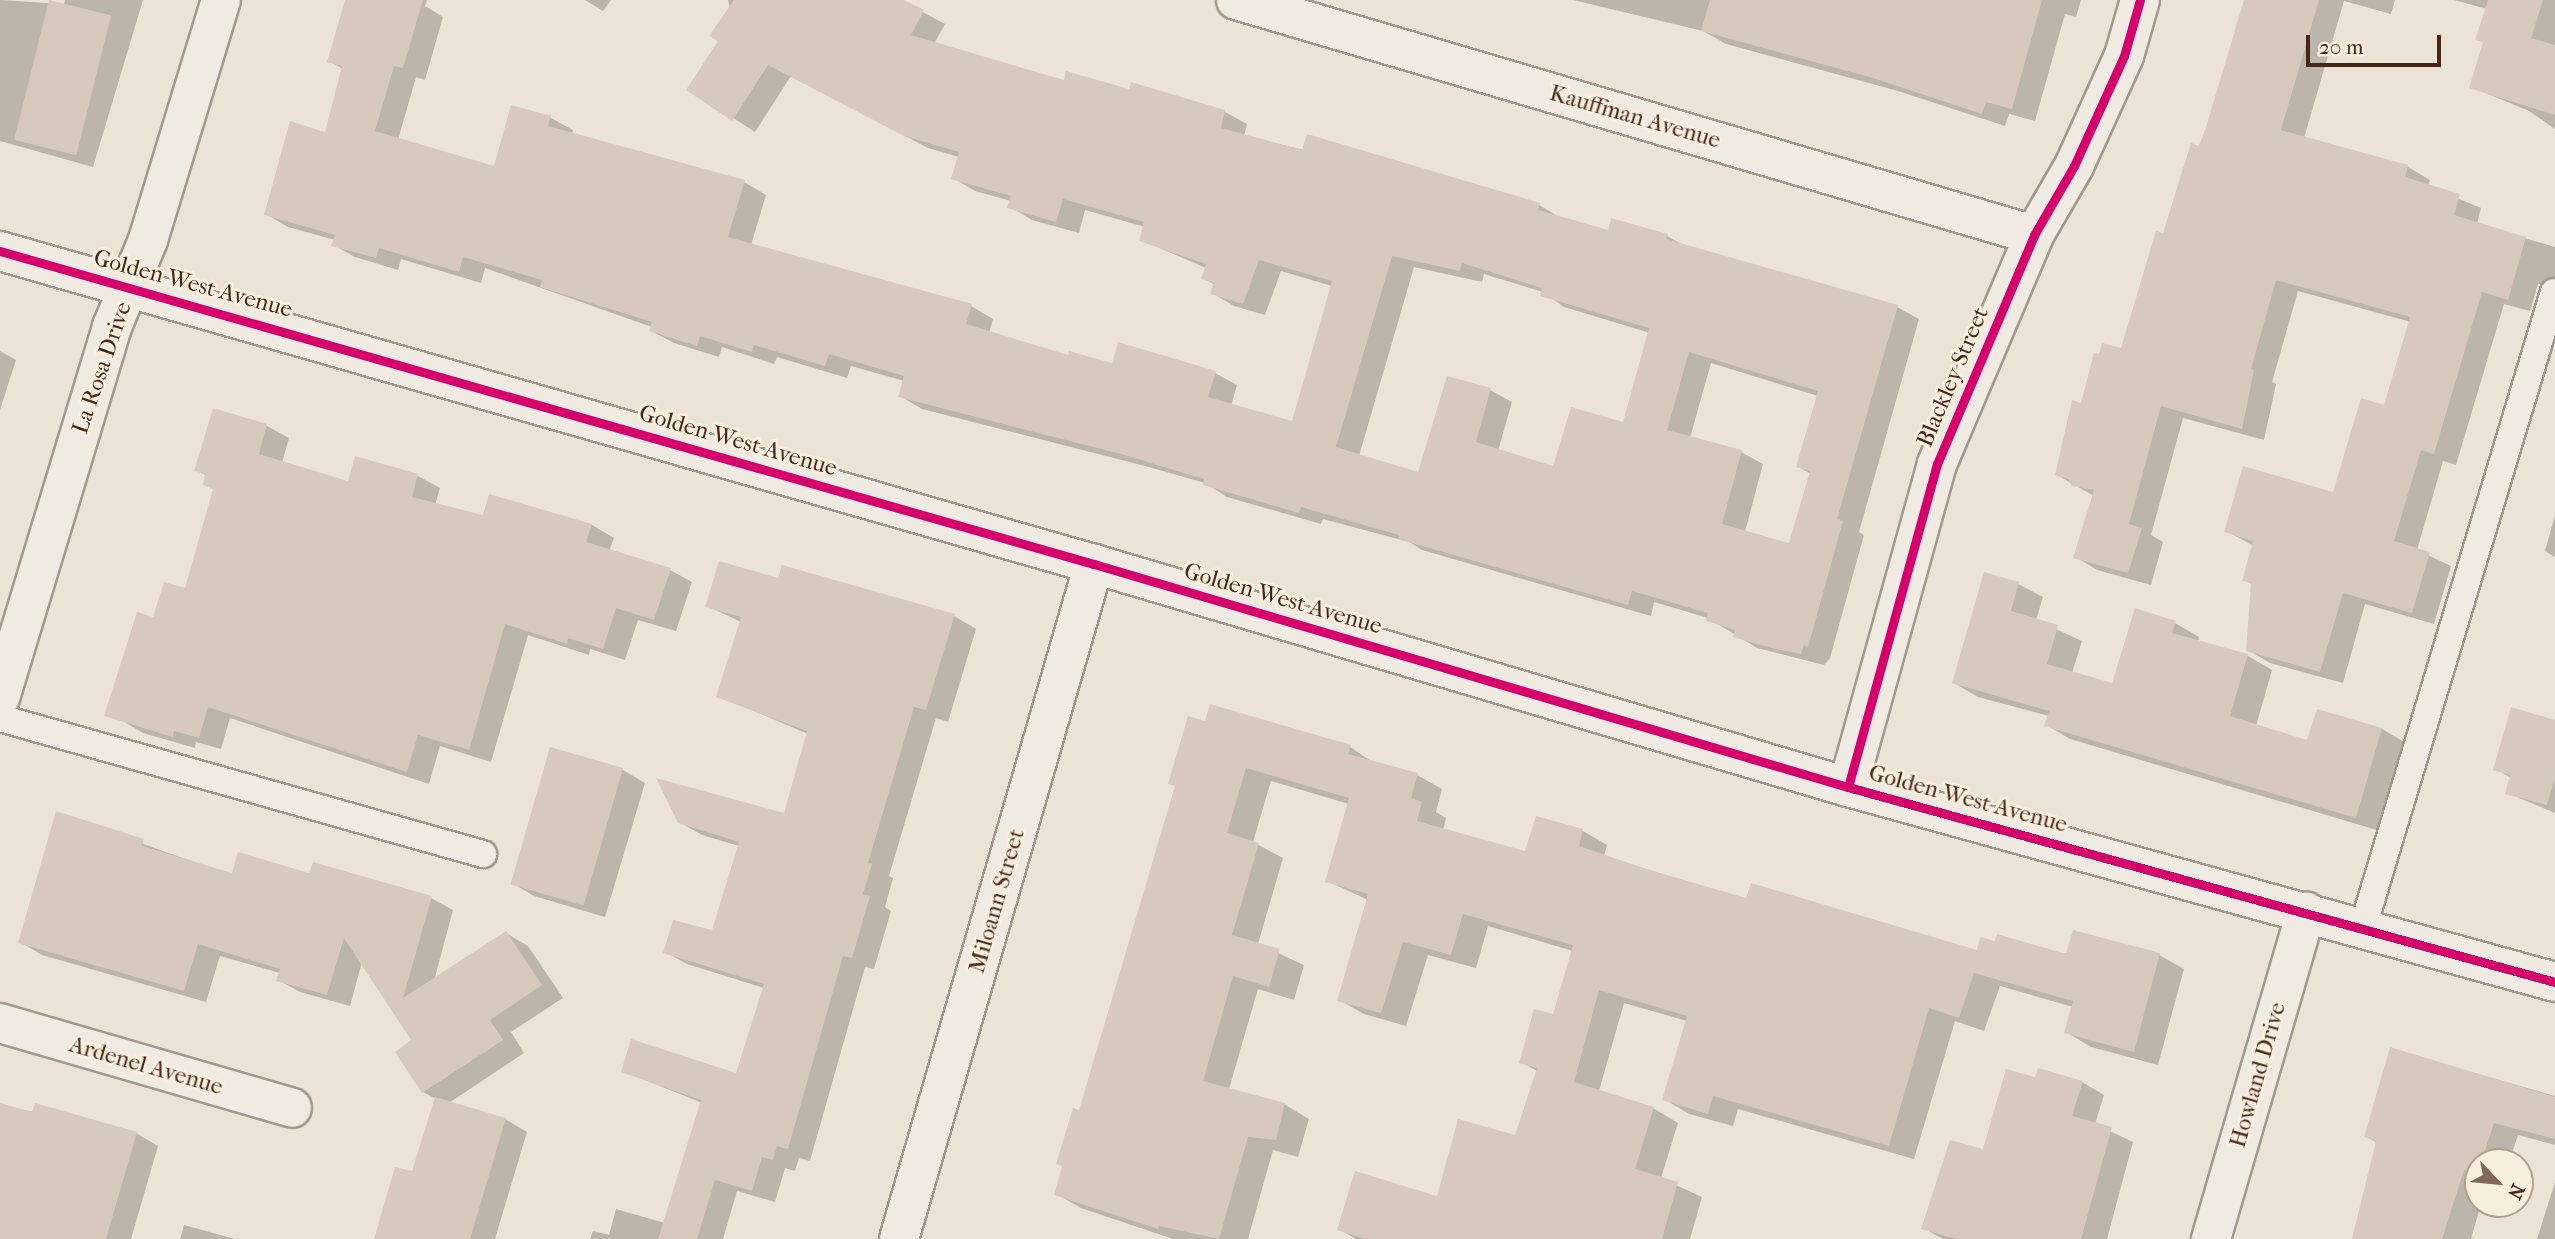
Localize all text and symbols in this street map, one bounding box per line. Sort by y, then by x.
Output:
scale bar [2310,21,2445,65]
text: 20 m [2319,35,2363,59]
street label: Kauffman Avenue [1546,79,1724,155]
street label: Golden West Avenue [91,244,295,324]
street label: La Rosa Drive [67,298,137,438]
street label: Blackley Street [1911,303,1995,451]
street label: Golden West Avenue [636,400,840,482]
street label: Golden West Avenue [1181,558,1385,640]
street label: Golden West Avenue [1866,759,2070,839]
street label: Miloann Street [963,826,1031,976]
street label: Howland Drive [2224,999,2292,1151]
street label: Ardenel Avenue [66,1031,226,1101]
north arrow [2464,1148,2534,1218]
text: N [2503,1180,2529,1203]

